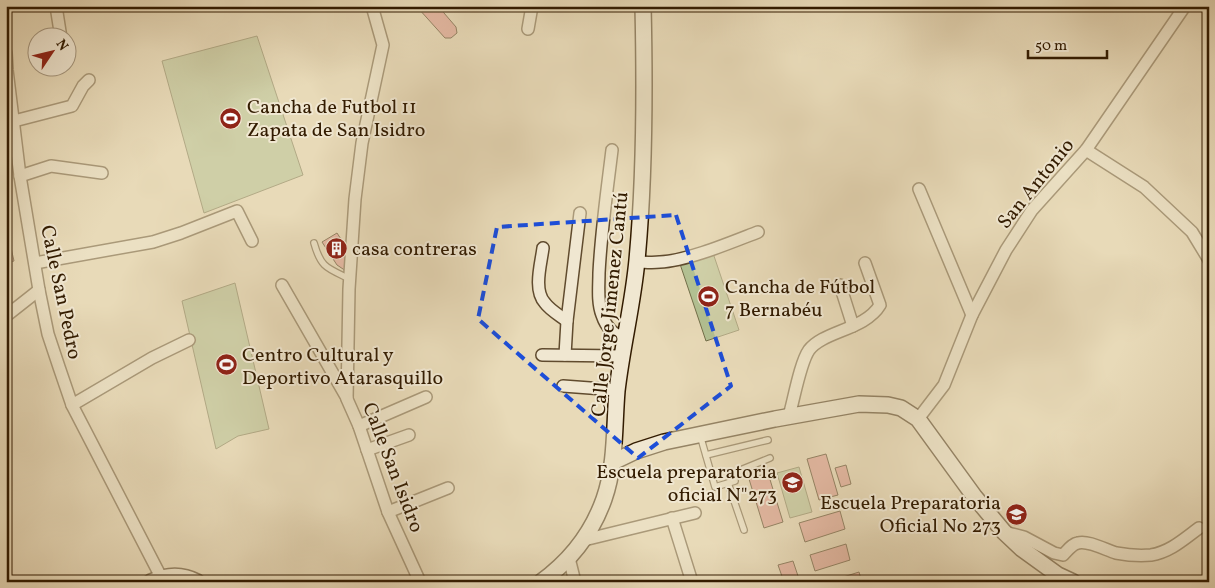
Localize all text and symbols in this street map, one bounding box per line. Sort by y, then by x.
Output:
north arrow [28,28,78,78]
scale bar [1028,28,1106,60]
text: N [51,36,72,55]
text: 50 m [1035,36,1067,57]
place label: Cancha de Futbol 11 Zapata de San Isidro [247,94,425,145]
sports icon: Cancha de Futbol 11 Zapata de San Isidro [219,106,243,130]
street label: San Antonio [991,133,1082,235]
street label: Calle Jorge Jimenez Cantú [585,190,637,418]
street label: Calle San Pedro [32,223,88,362]
building icon: casa contreras [324,236,348,260]
place label: casa contreras [352,236,477,264]
place label: Cancha de Fútbol 7 Bernabéu [725,274,875,325]
sports icon: Cancha de Fútbol 7 Bernabéu [697,285,721,309]
place label: Centro Cultural y Deportivo Atarasquillo [242,342,443,393]
sports icon: Centro Cultural y Deportivo Atarasquillo [214,353,238,377]
street label: Calle San Isidro [354,399,430,537]
place label: Escuela preparatoria oficial N"273 [596,459,777,510]
school or university icon: Escuela preparatoria oficial N"273 [781,470,805,494]
place label: Escuela Preparatoria Oficial No 273 [820,490,1001,541]
school or university icon: Escuela Preparatoria Oficial No 273 [1005,502,1029,526]

